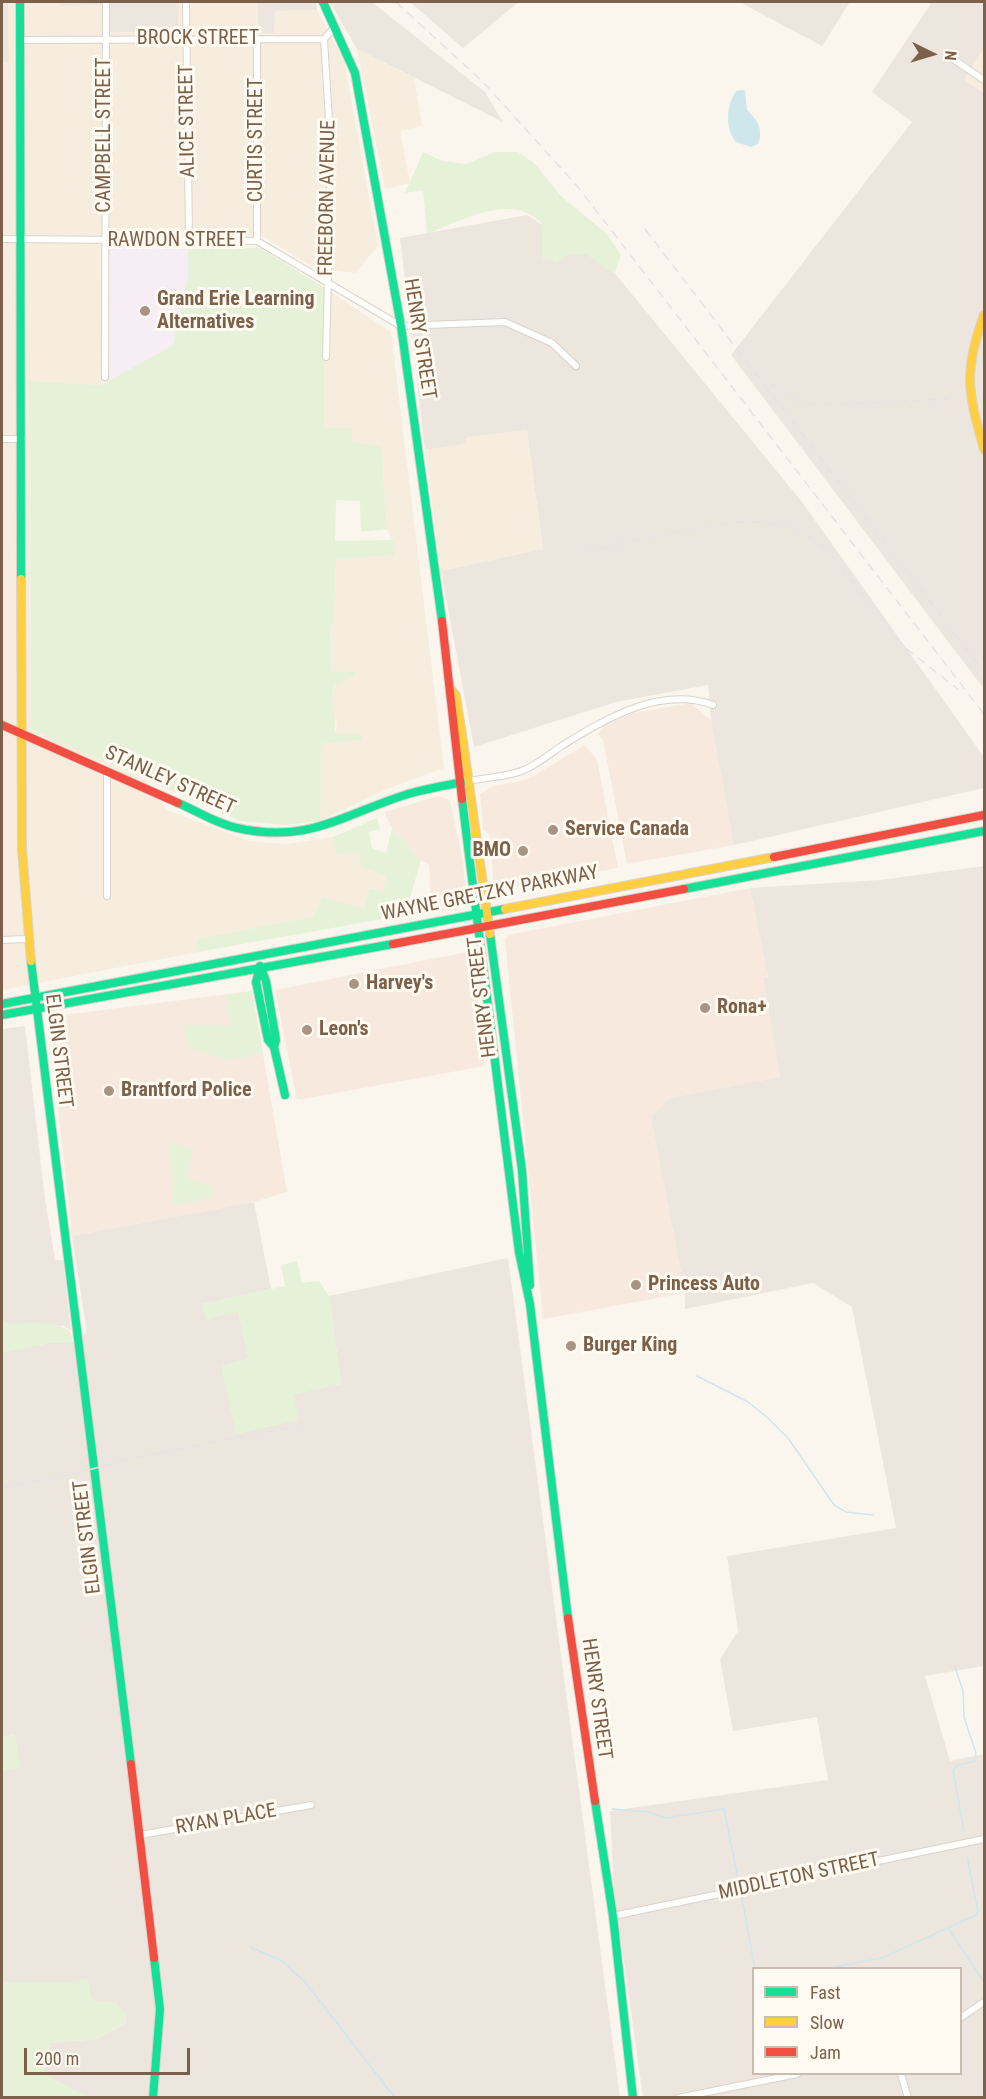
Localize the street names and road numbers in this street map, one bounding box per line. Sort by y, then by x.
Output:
street label: BROCK STREET [137,27,259,51]
street label: CAMPBELL STREET [93,57,117,213]
street label: ALICE STREET [175,64,201,178]
street label: CURTIS STREET [245,78,269,202]
street label: FREEBORN AVENUE [315,120,341,276]
street label: RAWDON STREET [107,229,247,253]
street label: HENRY STREET [398,277,440,401]
street label: STANLEY STREET [101,741,239,821]
street label: WAYNE GRETZKY PARKWAY [379,861,601,927]
street label: HENRY STREET [464,935,502,1059]
street label: ELGIN STREET [39,993,77,1109]
street label: ELGIN STREET [69,1479,107,1595]
street label: HENRY STREET [576,1637,616,1761]
street label: RYAN PLACE [174,1799,278,1841]
street label: MIDDLETON STREET [716,1848,882,1906]

